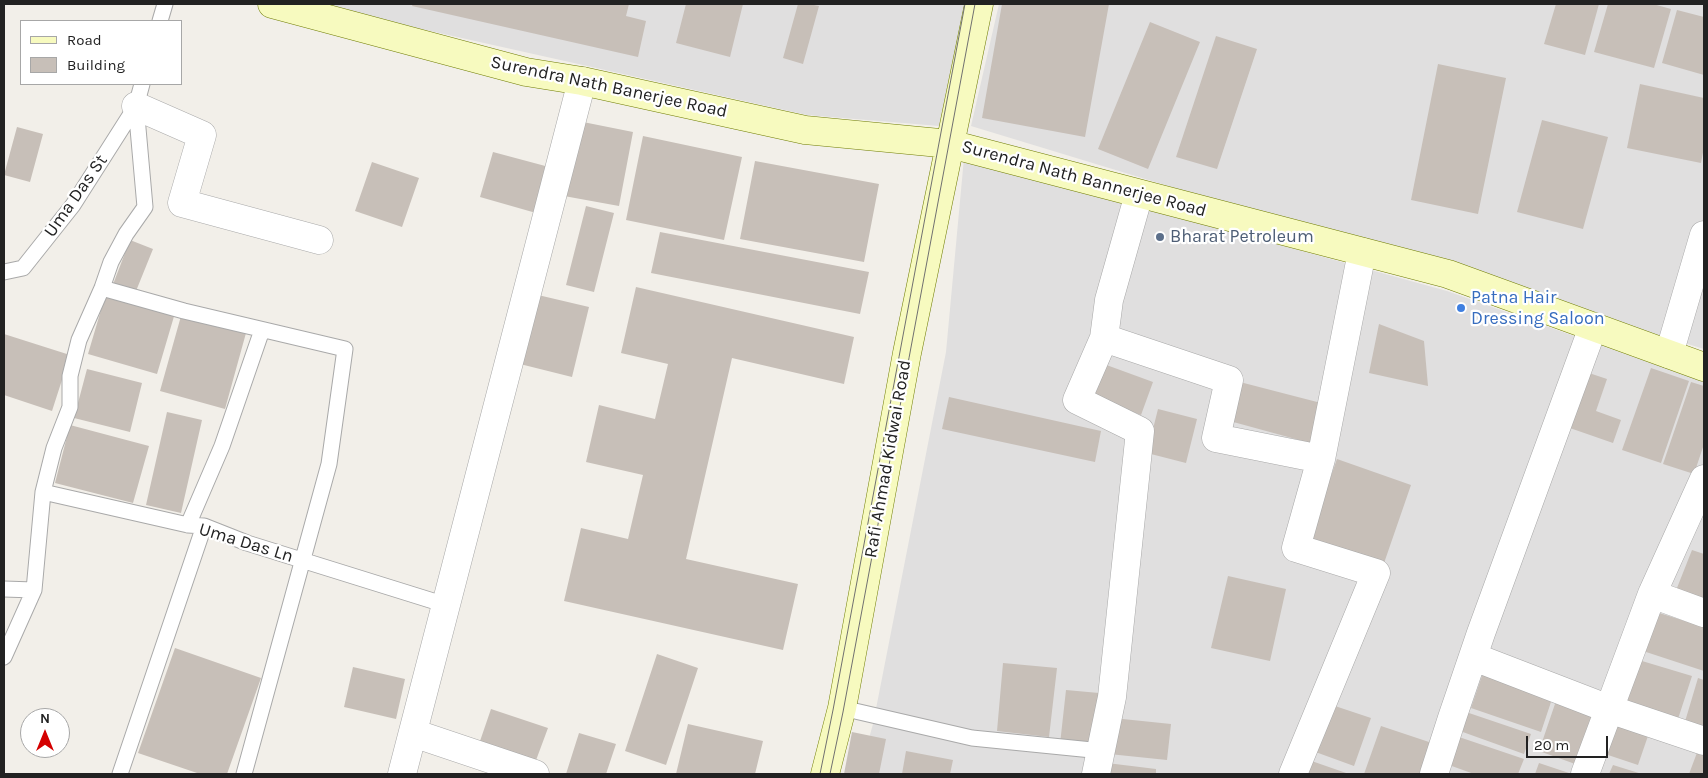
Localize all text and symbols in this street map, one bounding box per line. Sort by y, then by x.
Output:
legend [20,20,182,85]
text: Road [67,31,102,49]
street label: Surendra Nath Banerjee Road [489,51,729,123]
text: Building [67,56,125,74]
street label: Surendra Nath Bannerjee Road [959,136,1209,222]
street label: Uma Das St [40,151,112,241]
place label: Bharat Petroleum [1170,226,1314,248]
marker: Bharat Petroleum [1154,231,1166,243]
place label: Patna Hair Dressing Saloon [1471,287,1605,330]
marker: Patna Hair Dressing Saloon [1455,302,1467,314]
street label: Rafi Ahmad Kidwai Road [860,358,916,560]
street label: Uma Das Ln [196,518,296,568]
north arrow [20,708,70,758]
text: N [40,710,50,727]
scale bar [1528,726,1610,758]
text: 20 m [1534,736,1569,754]

